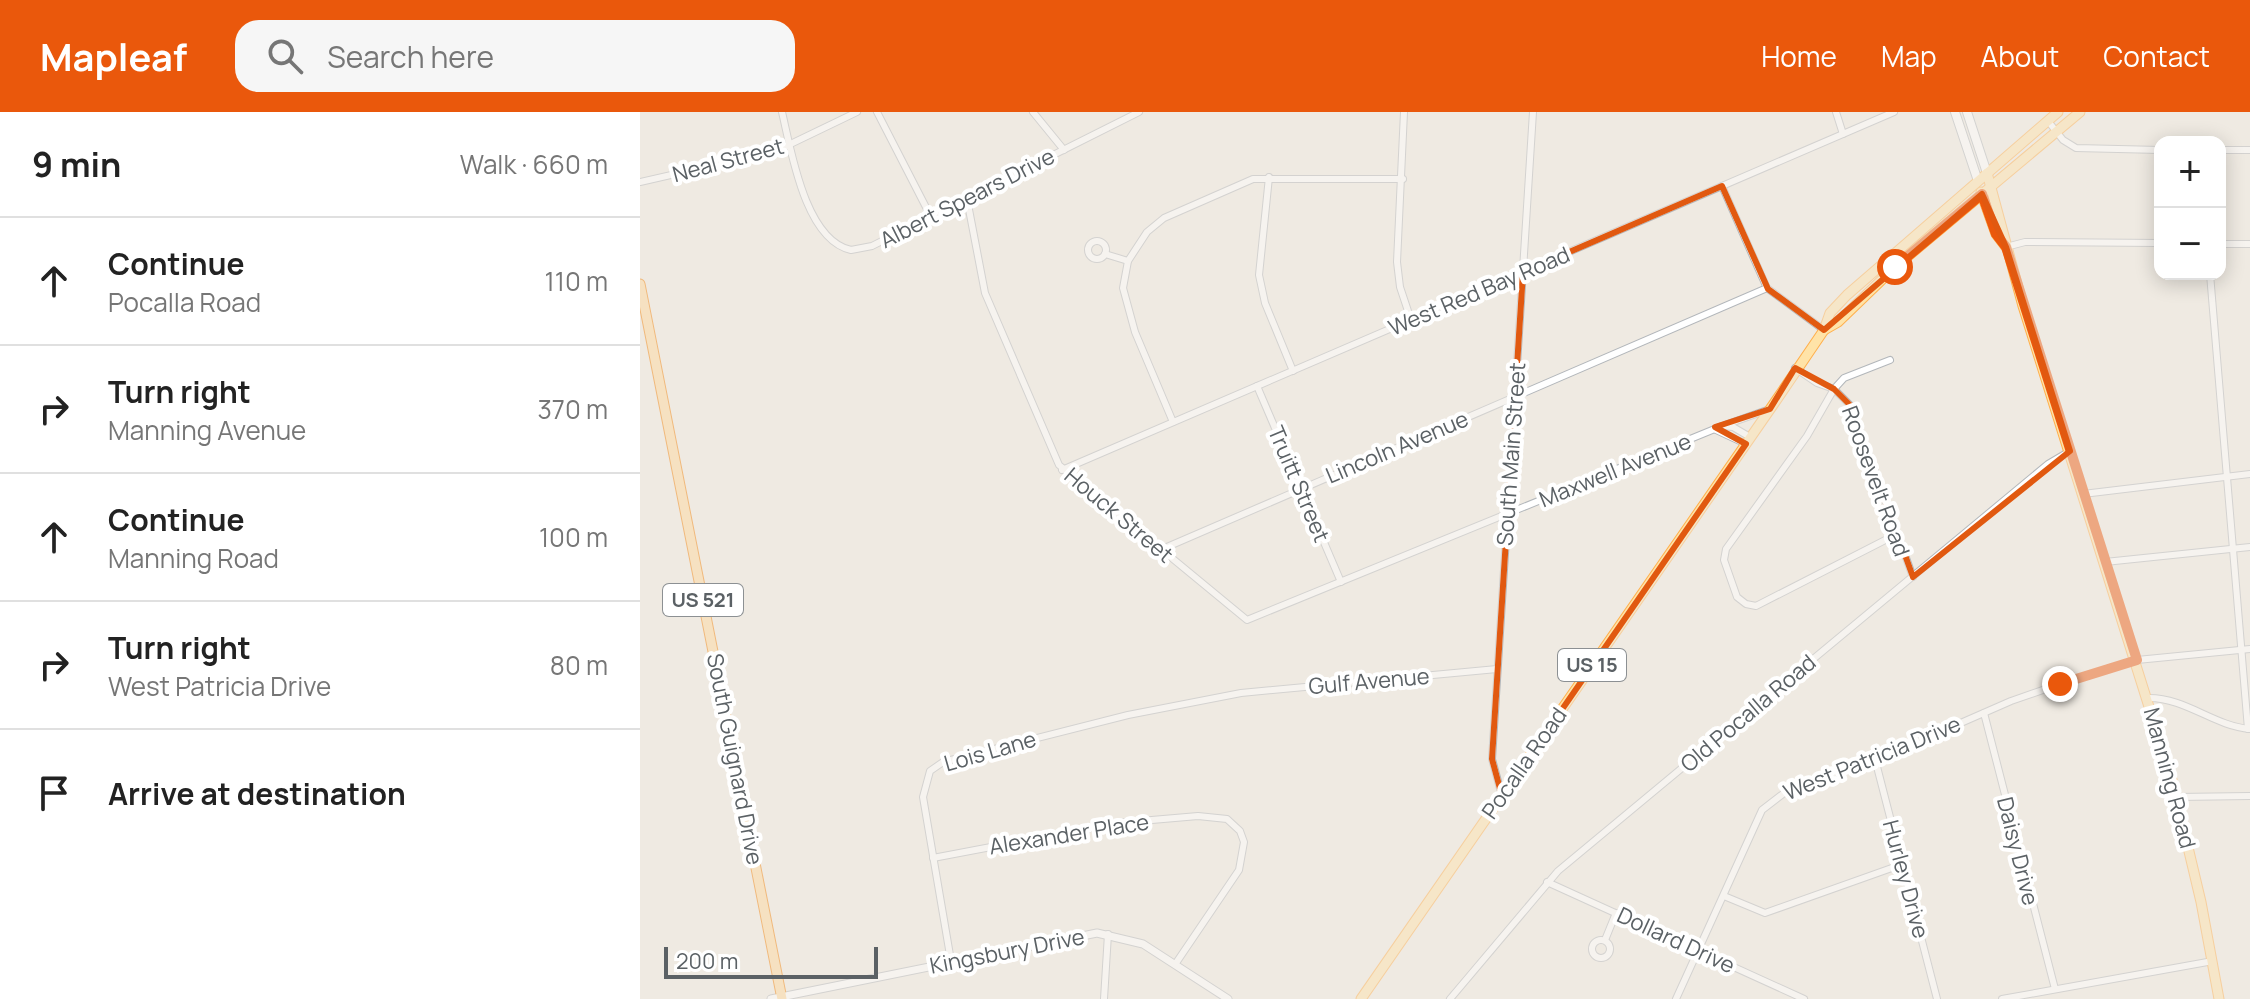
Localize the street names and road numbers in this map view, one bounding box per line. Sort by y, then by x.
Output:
street label: Neal Street [669,131,787,189]
street label: Albert Spears Drive [874,141,1060,255]
street label: West Red Bay Road [1384,239,1574,343]
street label: South Main Street [1490,361,1532,547]
street label: Roosevelt Road [1835,402,1917,560]
street label: Lincoln Avenue [1321,403,1473,491]
street label: Truitt Street [1261,421,1337,547]
street label: Maxwell Avenue [1535,426,1696,514]
street label: Houck Street [1058,461,1180,569]
road number: US 521 [663,584,743,616]
street label: Old Pocalla Road [1674,647,1822,779]
road number: US 15 [1558,649,1626,681]
street label: South Guignard Drive [700,651,770,867]
street label: Gulf Avenue [1307,661,1431,701]
street label: Pocalla Road [1475,701,1573,825]
street label: Manning Road [2137,704,2203,852]
street label: West Patricia Drive [1779,709,1965,807]
street label: Lois Lane [940,724,1040,778]
street label: Daisy Drive [1990,794,2046,908]
street label: Alexander Place [987,807,1151,861]
street label: Hurley Drive [1876,817,1936,942]
street label: Dollard Drive [1612,900,1740,980]
street label: Kingsbury Drive [927,921,1087,981]

